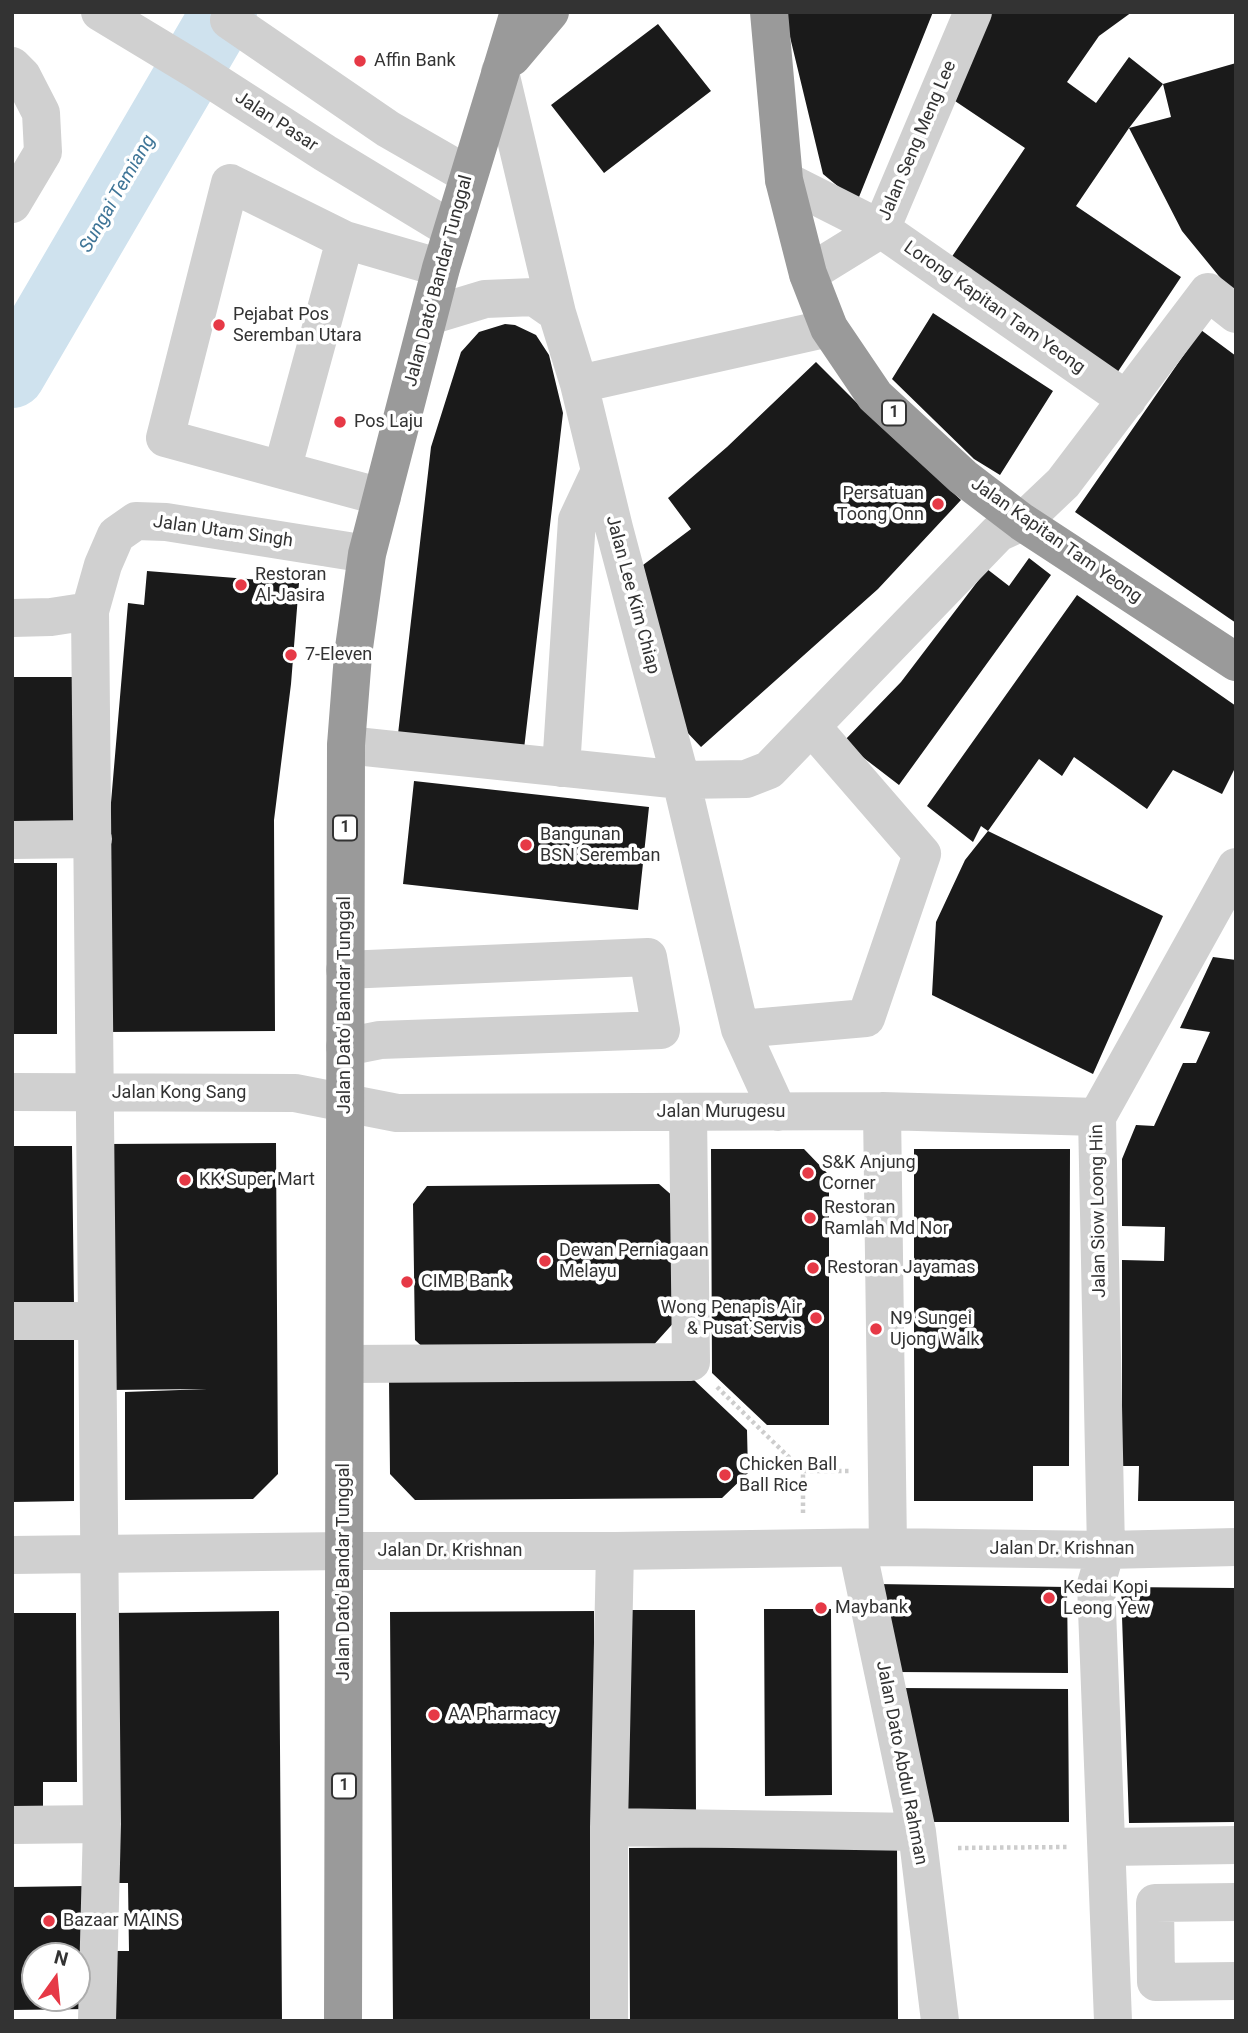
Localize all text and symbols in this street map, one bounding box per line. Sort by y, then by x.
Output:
place label: Affin Bank [374,50,456,72]
marker: Affin Bank [352,53,368,69]
street label: Jalan Seng Meng Lee [875,58,961,224]
street label: Jalan Pasar [230,87,322,157]
water label: Sungai Temiang [75,131,161,257]
street label: Jalan Dato' Bandar Tunggal [400,173,478,389]
street label: Lorong Kapitan Tam Yeong [899,237,1089,379]
place label: Pejabat Pos Seremban Utara [233,304,362,346]
marker: Pejabat Pos Seremban Utara [211,317,227,333]
road number: 1 [882,400,906,426]
place label: Pos Laju [354,411,423,433]
marker: Pos Laju [332,414,348,430]
street label: Jalan Kapitan Tam Yeong [966,474,1146,608]
place label: Persatuan Toong Onn [837,483,924,526]
marker: Persatuan Toong Onn [930,496,946,512]
street label: Jalan Utam Singh [152,511,294,553]
street label: Jalan Lee Kim Chiap [600,513,664,677]
place label: Restoran Al-Jasira [255,564,326,606]
marker: Restoran Al-Jasira [233,577,249,593]
place label: 7-Eleven [305,644,372,666]
marker: 7-Eleven [283,647,299,663]
road number: 1 [333,816,357,841]
place label: Bangunan BSN Seremban [540,824,661,866]
marker: Bangunan BSN Seremban [518,837,534,853]
street label: Jalan Dato' Bandar Tunggal [334,896,356,1114]
street label: Jalan Kong Sang [112,1082,246,1104]
street label: Jalan Murugesu [657,1101,785,1123]
street label: Jalan Siow Loong Hin [1087,1124,1111,1298]
place label: S&K Anjung Corner [822,1152,916,1194]
marker: S&K Anjung Corner [800,1165,816,1181]
place label: KK Super Mart [199,1169,315,1191]
marker: KK Super Mart [177,1172,193,1188]
place label: Restoran Ramlah Md Nor [824,1197,949,1240]
marker: Restoran Ramlah Md Nor [802,1210,818,1226]
place label: Dewan Perniagaan Melayu [559,1240,709,1282]
marker: Dewan Perniagaan Melayu [537,1253,553,1269]
place label: Restoran Jayamas [827,1257,975,1279]
marker: Restoran Jayamas [805,1260,821,1276]
place label: CIMB Bank [421,1271,509,1293]
marker: CIMB Bank [399,1274,415,1290]
place label: Wong Penapis Air & Pusat Servis [661,1297,802,1340]
place label: N9 Sungei Ujong Walk [890,1308,980,1350]
marker: Wong Penapis Air & Pusat Servis [808,1310,824,1326]
marker: N9 Sungei Ujong Walk [868,1321,884,1337]
place label: Chicken Ball Ball Rice [739,1454,837,1496]
street label: Jalan Dato' Bandar Tunggal [333,1463,355,1681]
marker: Chicken Ball Ball Rice [717,1467,733,1483]
street label: Jalan Dr. Krishnan [990,1538,1134,1560]
street label: Jalan Dr. Krishnan [378,1540,522,1562]
place label: Kedai Kopi Leong Yew [1063,1577,1150,1620]
marker: Kedai Kopi Leong Yew [1041,1590,1057,1606]
place label: Maybank [835,1597,908,1619]
marker: Maybank [813,1600,829,1616]
street label: Jalan Dato Abdul Rahman [871,1659,931,1867]
place label: AA Pharmacy [448,1704,557,1726]
marker: AA Pharmacy [426,1707,442,1723]
road number: 1 [332,1774,356,1798]
place label: Bazaar MAINS [63,1910,179,1932]
marker: Bazaar MAINS [41,1913,57,1929]
north arrow [21,1942,91,2012]
text: N [52,1945,70,1971]

